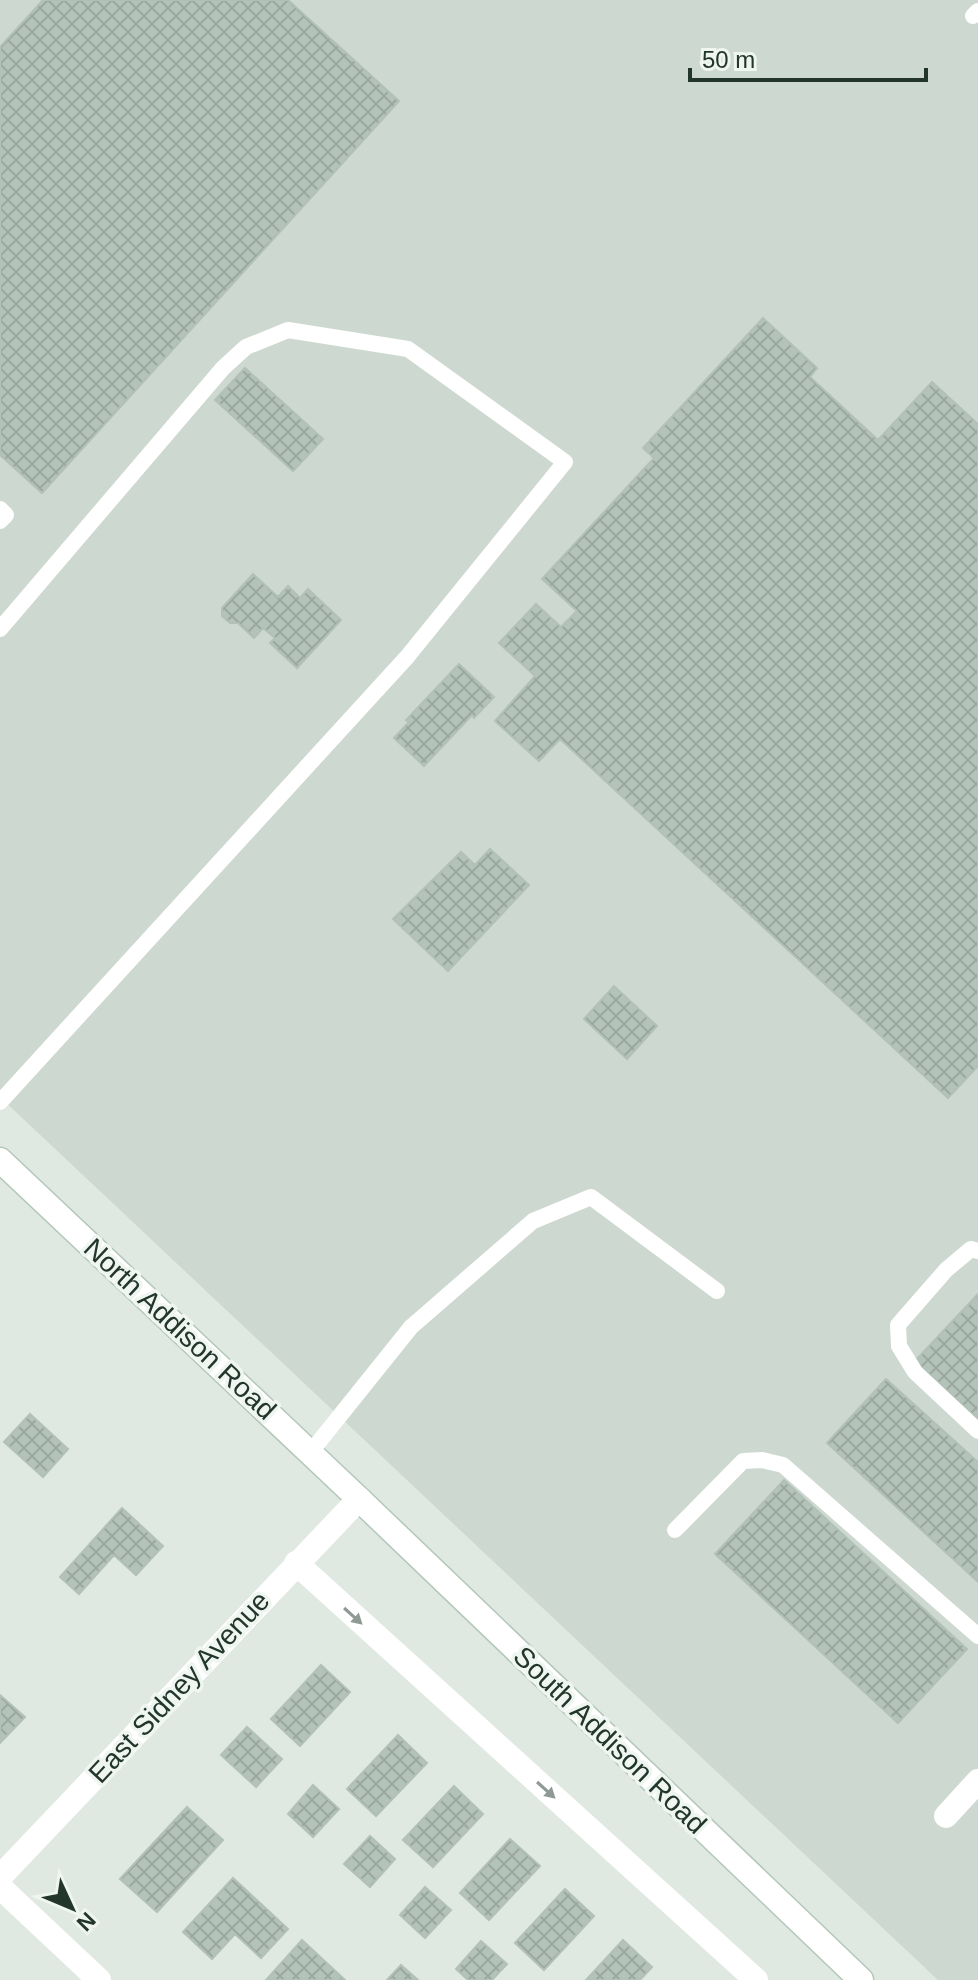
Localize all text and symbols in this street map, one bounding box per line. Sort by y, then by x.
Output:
scale bar [690,32,926,82]
text: 50 m [702,46,755,73]
street label: North Addison Road [78,1232,282,1426]
street label: East Sidney Avenue [82,1585,276,1789]
one-way arrow [344,1606,363,1624]
street label: South Addison Road [507,1640,713,1840]
one-way arrow [537,1781,556,1799]
north arrow [32,1868,112,1948]
text: N [72,1907,101,1936]

